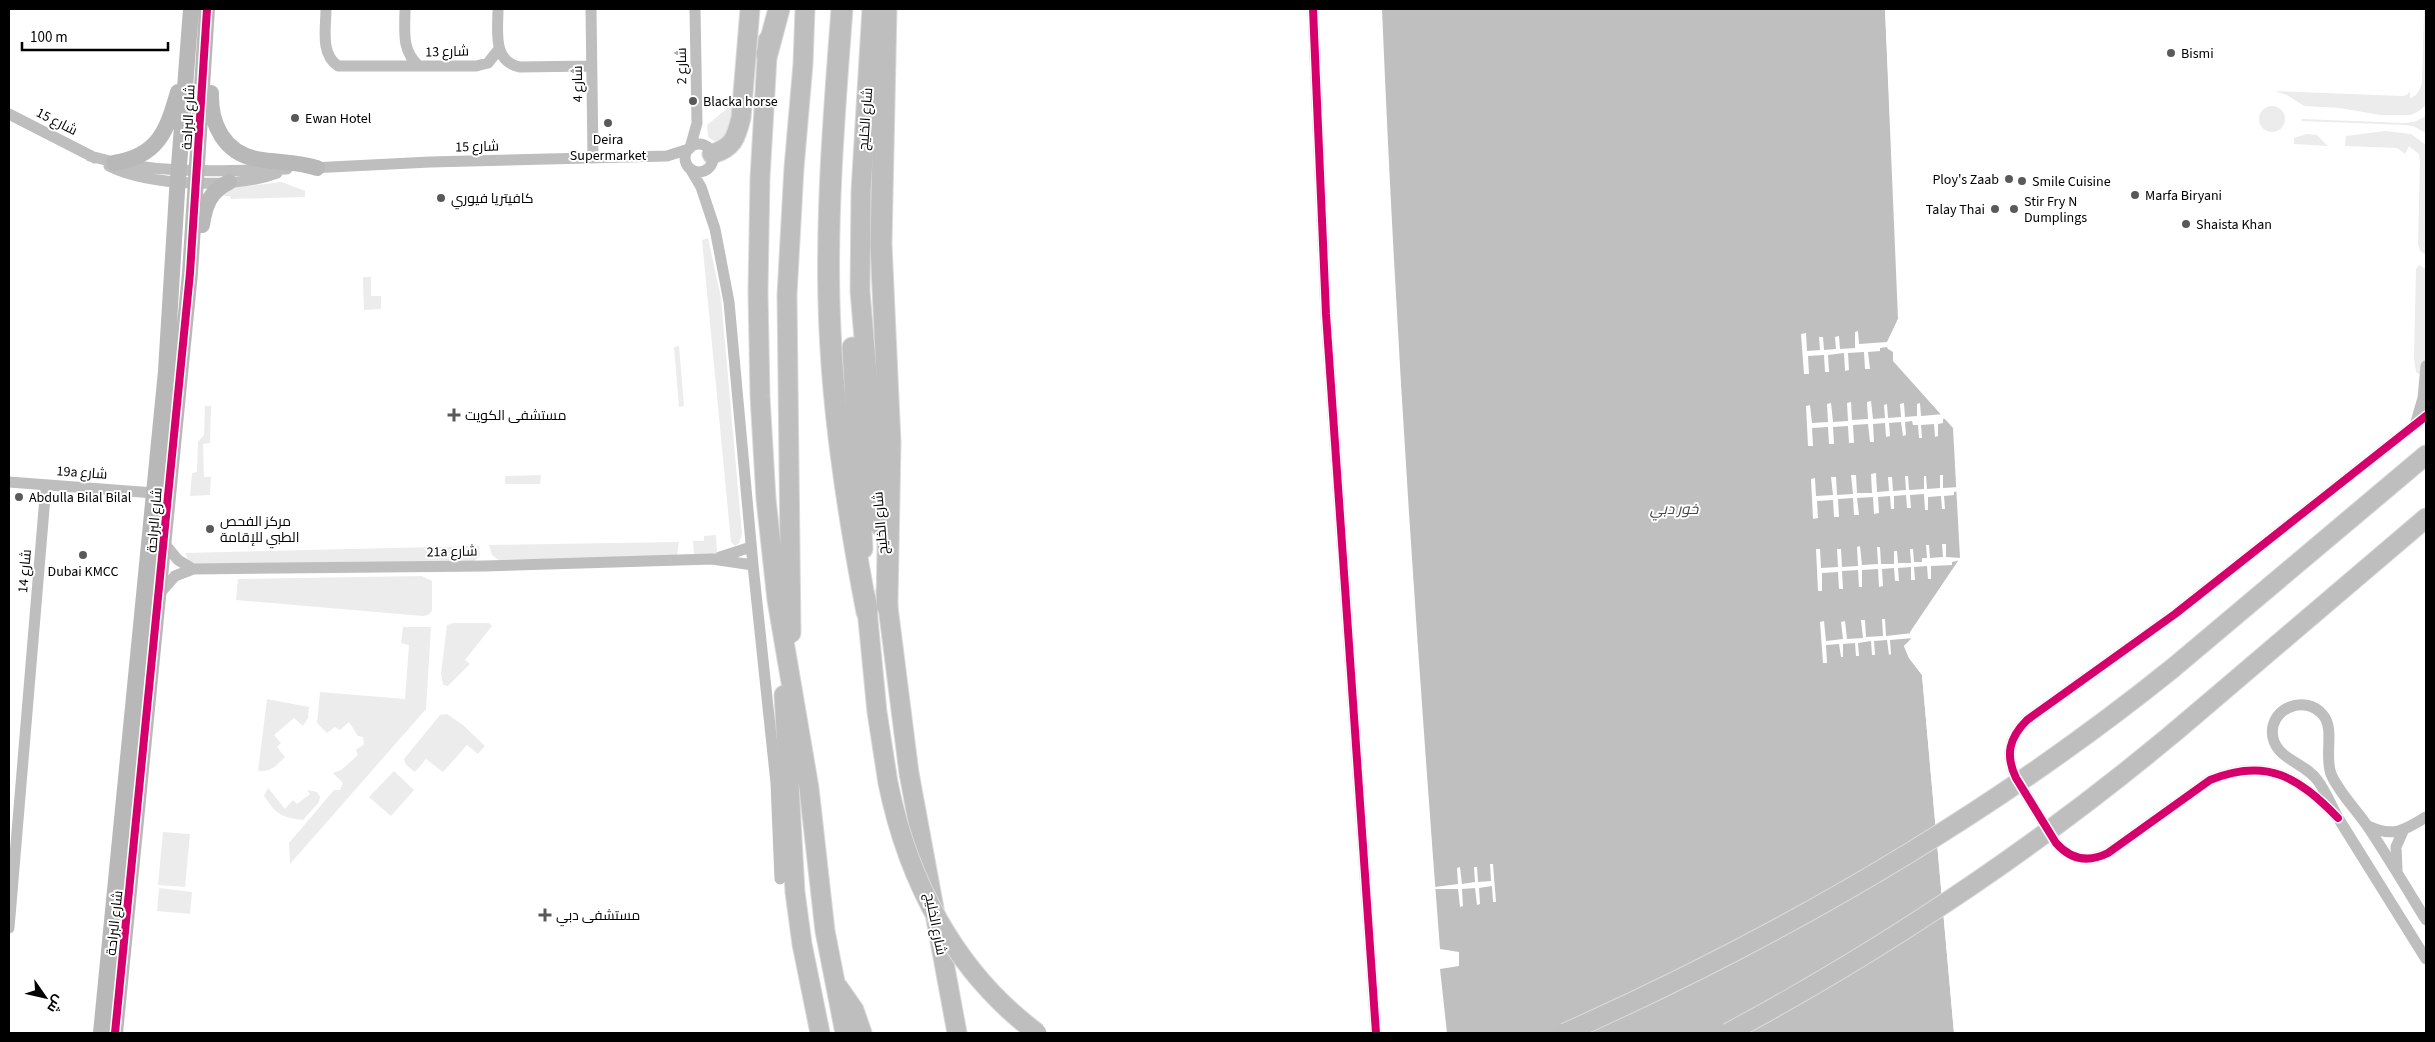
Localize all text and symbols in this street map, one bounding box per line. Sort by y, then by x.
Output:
scale bar [22,20,169,52]
text: 100 m [30,27,68,48]
street label: شارع 13 [425,42,469,62]
place label: Bismi [2181,44,2214,64]
street label: شارع 2 [672,47,692,85]
marker: Bismi [2165,47,2177,59]
street label: شارع 4 [568,65,588,103]
street label: شارع البراحة [177,84,201,150]
street label: شارع الخليج [854,87,878,151]
place label: Blacka horse [703,92,778,112]
marker: Blacka horse [687,95,699,107]
street label: شارع 15 [32,103,81,141]
place label: Ewan Hotel [305,109,372,129]
marker: Ewan Hotel [289,112,301,124]
marker: Deira Supermarket [602,117,614,129]
place label: Deira Supermarket [570,130,646,166]
street label: شارع 15 [455,137,499,157]
place label: Ploy's Zaab [1932,170,1999,190]
place label: Smile Cuisine [2032,172,2111,192]
marker: Ploy's Zaab [2003,173,2015,185]
marker: Smile Cuisine [2016,175,2028,187]
place label: Marfa Biryani [2145,186,2222,206]
place label: كافيتريا فيوري [451,189,534,210]
marker: Marfa Biryani [2129,189,2141,201]
marker: كافيتريا فيوري [435,192,447,204]
place label: Stir Fry N Dumplings [2024,192,2087,228]
place label: Talay Thai [1926,200,1985,220]
marker: Talay Thai [1989,203,2001,215]
marker: Stir Fry N Dumplings [2008,203,2020,215]
place label: Shaista Khan [2196,215,2272,235]
marker: Shaista Khan [2180,218,2192,230]
place label: مستشفى الكويت [465,406,566,426]
marker: مستشفى الكويت [447,408,461,422]
street label: 19a شارع [56,461,108,485]
street label: شارع البراحة [142,487,168,554]
place label: Abdulla Bilal Bilal [29,488,132,508]
marker: Abdulla Bilal Bilal [13,491,25,503]
street label: شارع الخليج [868,491,894,555]
water label: خور دبي [1650,499,1699,521]
place label: مركز الفحص الطبي للإقامة [220,512,299,549]
marker: مركز الفحص الطبي للإقامة [204,523,216,535]
street label: 21a شارع [426,542,478,562]
street label: شارع 14 [13,548,37,594]
marker: Dubai KMCC [77,549,89,561]
place label: Dubai KMCC [48,562,118,582]
street label: شارع البراحة [102,889,128,957]
street label: شارع الخليج [919,891,951,957]
place label: مستشفى دبي [556,906,640,927]
marker: مستشفى دبي [538,908,552,922]
north arrow [20,972,70,1022]
text: ش [42,991,68,1017]

